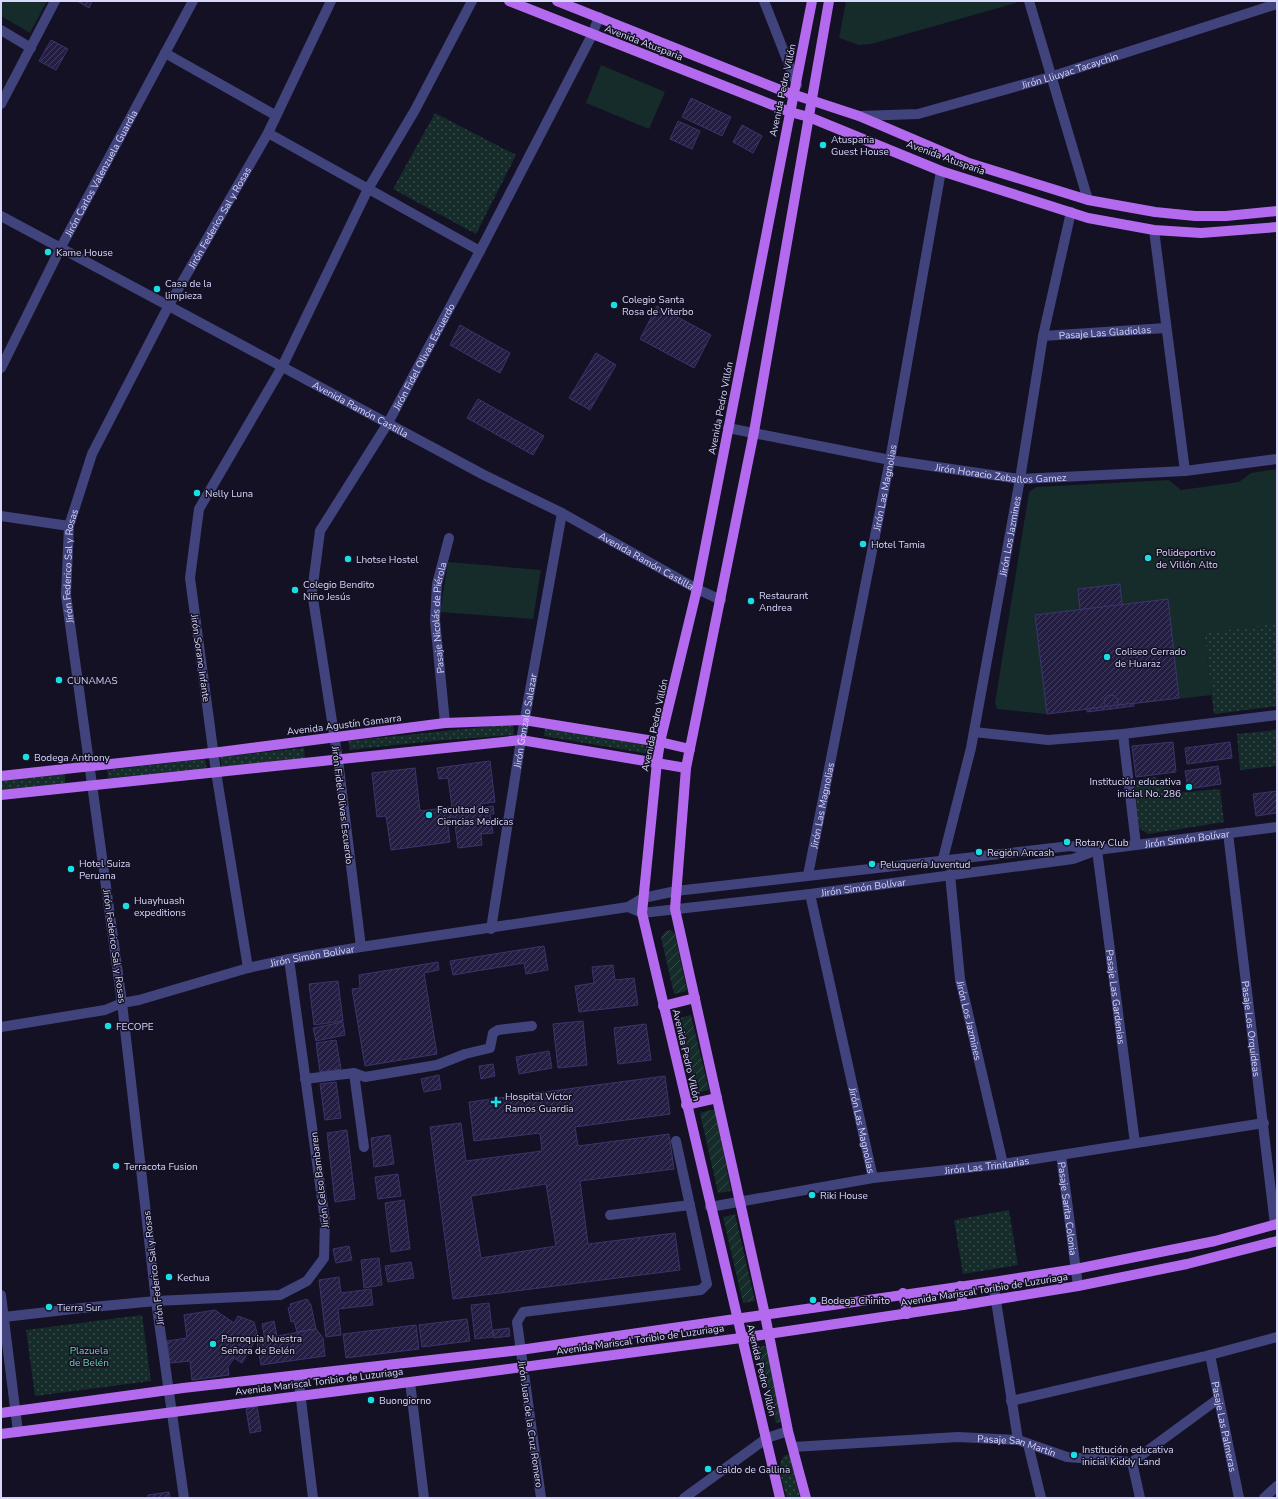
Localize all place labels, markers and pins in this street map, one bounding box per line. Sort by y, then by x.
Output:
place label: Atusparia Guest House [831,133,889,159]
marker: Atusparia Guest House [818,140,828,150]
place label: Kame House [56,246,113,260]
marker: Kame House [43,247,53,257]
place label: Casa de la limpieza [165,277,212,303]
marker: Casa de la limpieza [152,284,162,294]
place label: Colegio Santa Rosa de Viterbo [622,293,694,319]
marker: Colegio Santa Rosa de Viterbo [609,300,619,310]
place label: Nelly Luna [205,487,253,501]
marker: Nelly Luna [192,488,202,498]
place label: Hotel Tamia [871,538,925,552]
marker: Hotel Tamia [858,539,868,549]
place label: Polideportivo de Villón Alto [1156,546,1218,572]
place label: Lhotse Hostel [356,553,419,567]
marker: Polideportivo de Villón Alto [1143,553,1153,563]
marker: Lhotse Hostel [343,554,353,564]
place label: Colegio Bendito Niño Jesús [303,578,375,604]
marker: Colegio Bendito Niño Jesús [290,585,300,595]
place label: Restaurant Andrea [759,589,809,615]
marker: Restaurant Andrea [746,596,756,606]
place label: Coliseo Cerrado de Huaraz [1115,645,1186,671]
marker: Coliseo Cerrado de Huaraz [1102,652,1112,662]
place label: CUNAMAS [67,674,118,688]
marker: CUNAMAS [54,675,64,685]
place label: Bodega Anthony [34,751,111,765]
marker: Bodega Anthony [21,752,31,762]
place label: Institución educativa inicial No. 286 [1089,775,1181,801]
marker: Institución educativa inicial No. 286 [1184,782,1194,792]
place label: Facultad de Ciencias Medicas [437,803,514,829]
marker: Facultad de Ciencias Medicas [424,810,434,820]
place label: Rotary Club [1075,836,1129,850]
marker: Rotary Club [1062,837,1072,847]
place label: Región Ancash [987,846,1054,860]
marker: Región Ancash [974,847,984,857]
place label: Hotel Suiza Peruana [79,857,130,883]
place label: Peluquería Juventud [880,858,971,872]
marker: Peluquería Juventud [867,859,877,869]
marker: Hotel Suiza Peruana [66,864,76,874]
place label: Huayhuash expeditions [134,894,186,920]
marker: Huayhuash expeditions [121,901,131,911]
place label: FECOPE [116,1020,154,1034]
marker: FECOPE [103,1021,113,1031]
place label: Hospital Víctor Ramos Guardia [505,1090,574,1116]
marker: Hospital Víctor Ramos Guardia [490,1096,502,1108]
place label: Terracota Fusion [124,1160,198,1174]
marker: Terracota Fusion [111,1161,121,1171]
place label: Riki House [820,1189,868,1203]
marker: Riki House [807,1190,817,1200]
place label: Kechua [177,1271,210,1285]
marker: Kechua [164,1272,174,1282]
place label: Bodega Chinito [821,1294,890,1308]
marker: Bodega Chinito [808,1295,818,1305]
place label: Tierra Sur [57,1301,101,1315]
marker: Tierra Sur [44,1302,54,1312]
place label: Parroquia Nuestra Señora de Belén [221,1332,302,1358]
marker: Parroquia Nuestra Señora de Belén [208,1339,218,1349]
place label: Buongiorno [379,1394,432,1408]
marker: Buongiorno [366,1395,376,1405]
place label: Institución educativa inicial Kiddy Land [1082,1443,1174,1469]
marker: Institución educativa inicial Kiddy Land [1069,1450,1079,1460]
place label: Caldo de Gallina [716,1463,790,1477]
marker: Caldo de Gallina [703,1464,713,1474]

